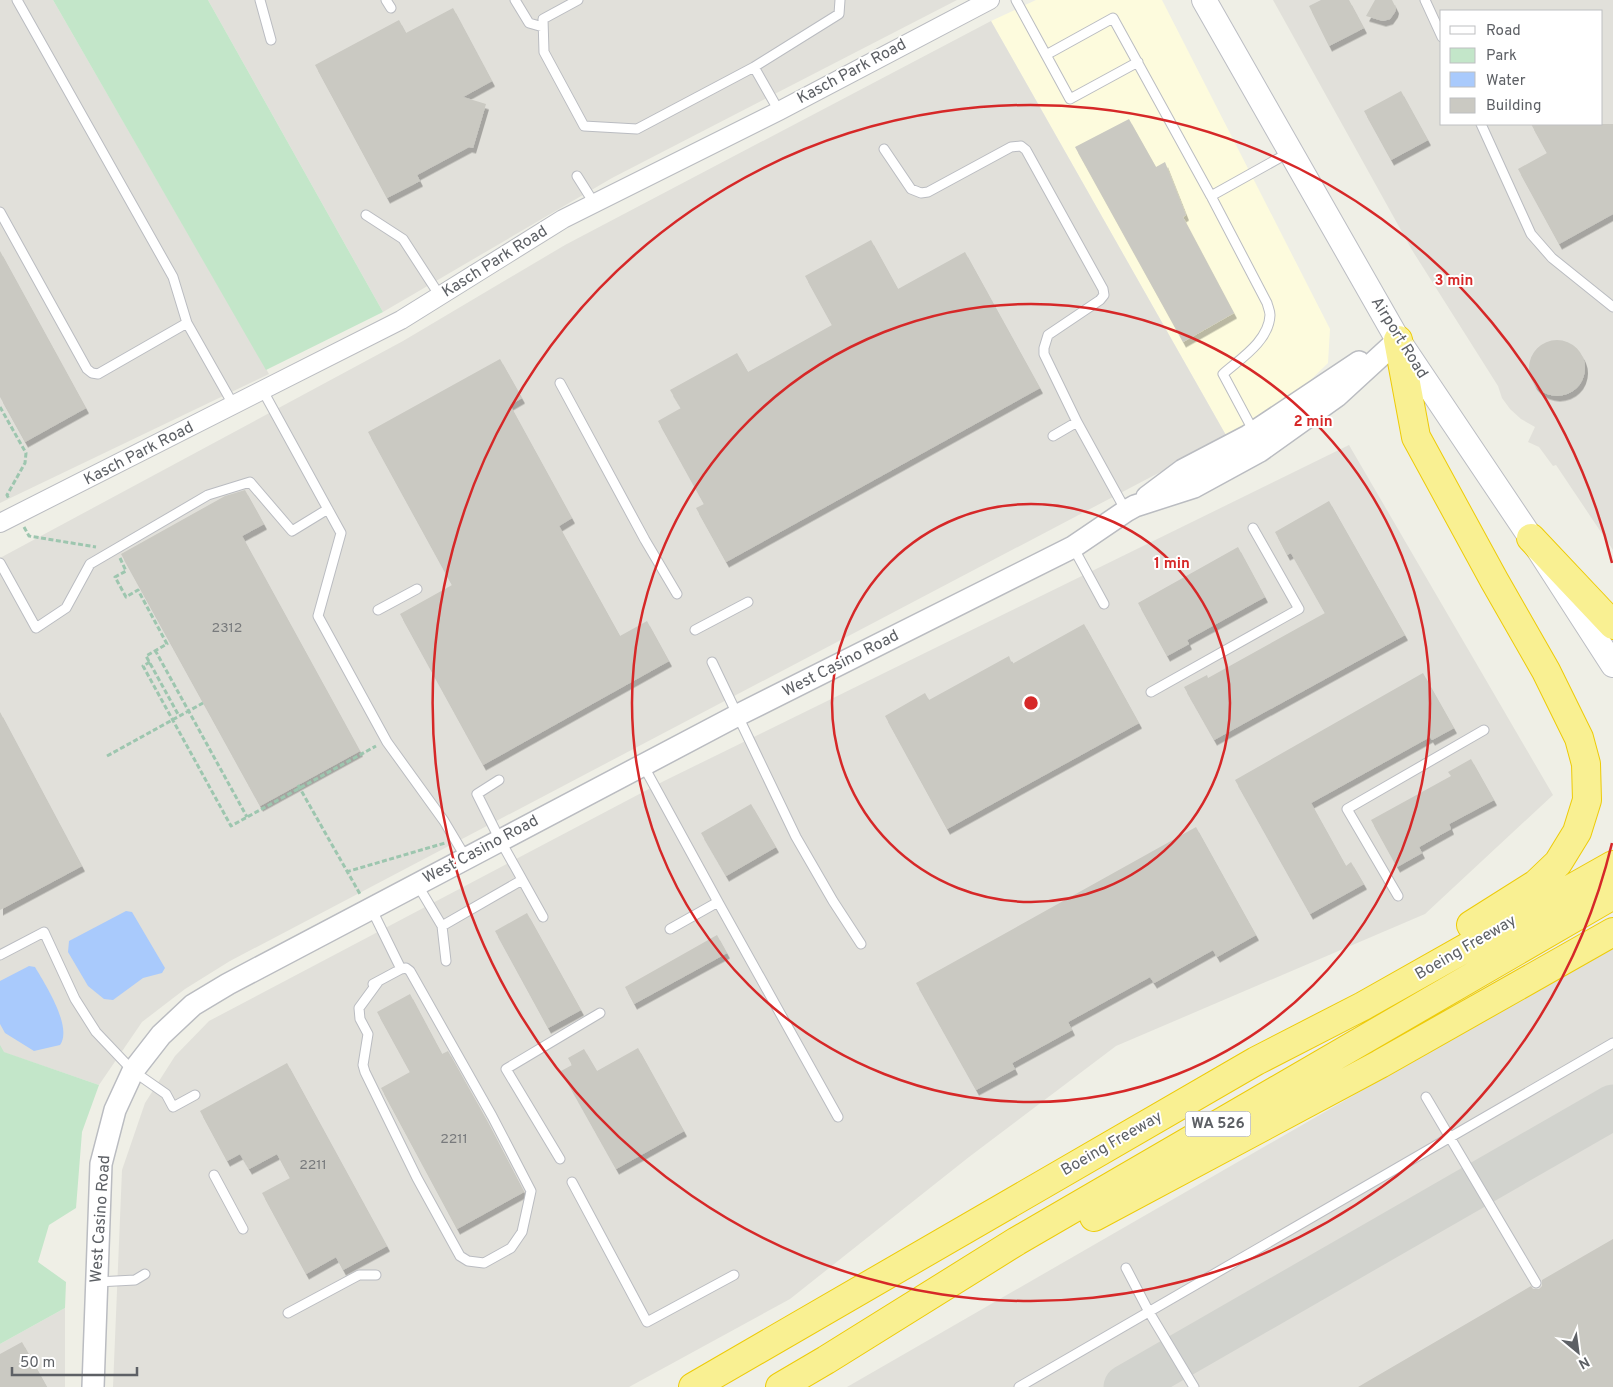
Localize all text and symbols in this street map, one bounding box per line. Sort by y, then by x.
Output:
legend [1440,10,1603,125]
text: Road [1486,22,1521,41]
street label: Kasch Park Road [794,35,910,109]
text: Park [1486,47,1517,66]
text: Water [1486,72,1526,91]
text: Building [1486,97,1541,116]
street label: Kasch Park Road [439,222,551,302]
text: 3 min [1434,272,1474,291]
street label: Airport Road [1366,293,1432,383]
text: 2 min [1293,413,1333,432]
street label: Kasch Park Road [81,418,197,490]
text: 1 min [1154,555,1190,574]
house number: 2312 [212,620,242,637]
street label: West Casino Road [779,626,903,702]
centre of rings [1022,694,1040,712]
street label: West Casino Road [420,811,542,889]
street label: Boeing Freeway [1412,911,1520,985]
street label: Boeing Freeway [1058,1107,1166,1181]
road number: WA 526 [1186,1112,1250,1136]
house number: 2211 [440,1131,468,1148]
street label: West Casino Road [87,1154,115,1284]
house number: 2211 [299,1157,327,1174]
north arrow [1553,1327,1603,1377]
scale bar [12,1344,138,1376]
text: N [1575,1352,1592,1372]
text: 50 m [20,1354,55,1373]

